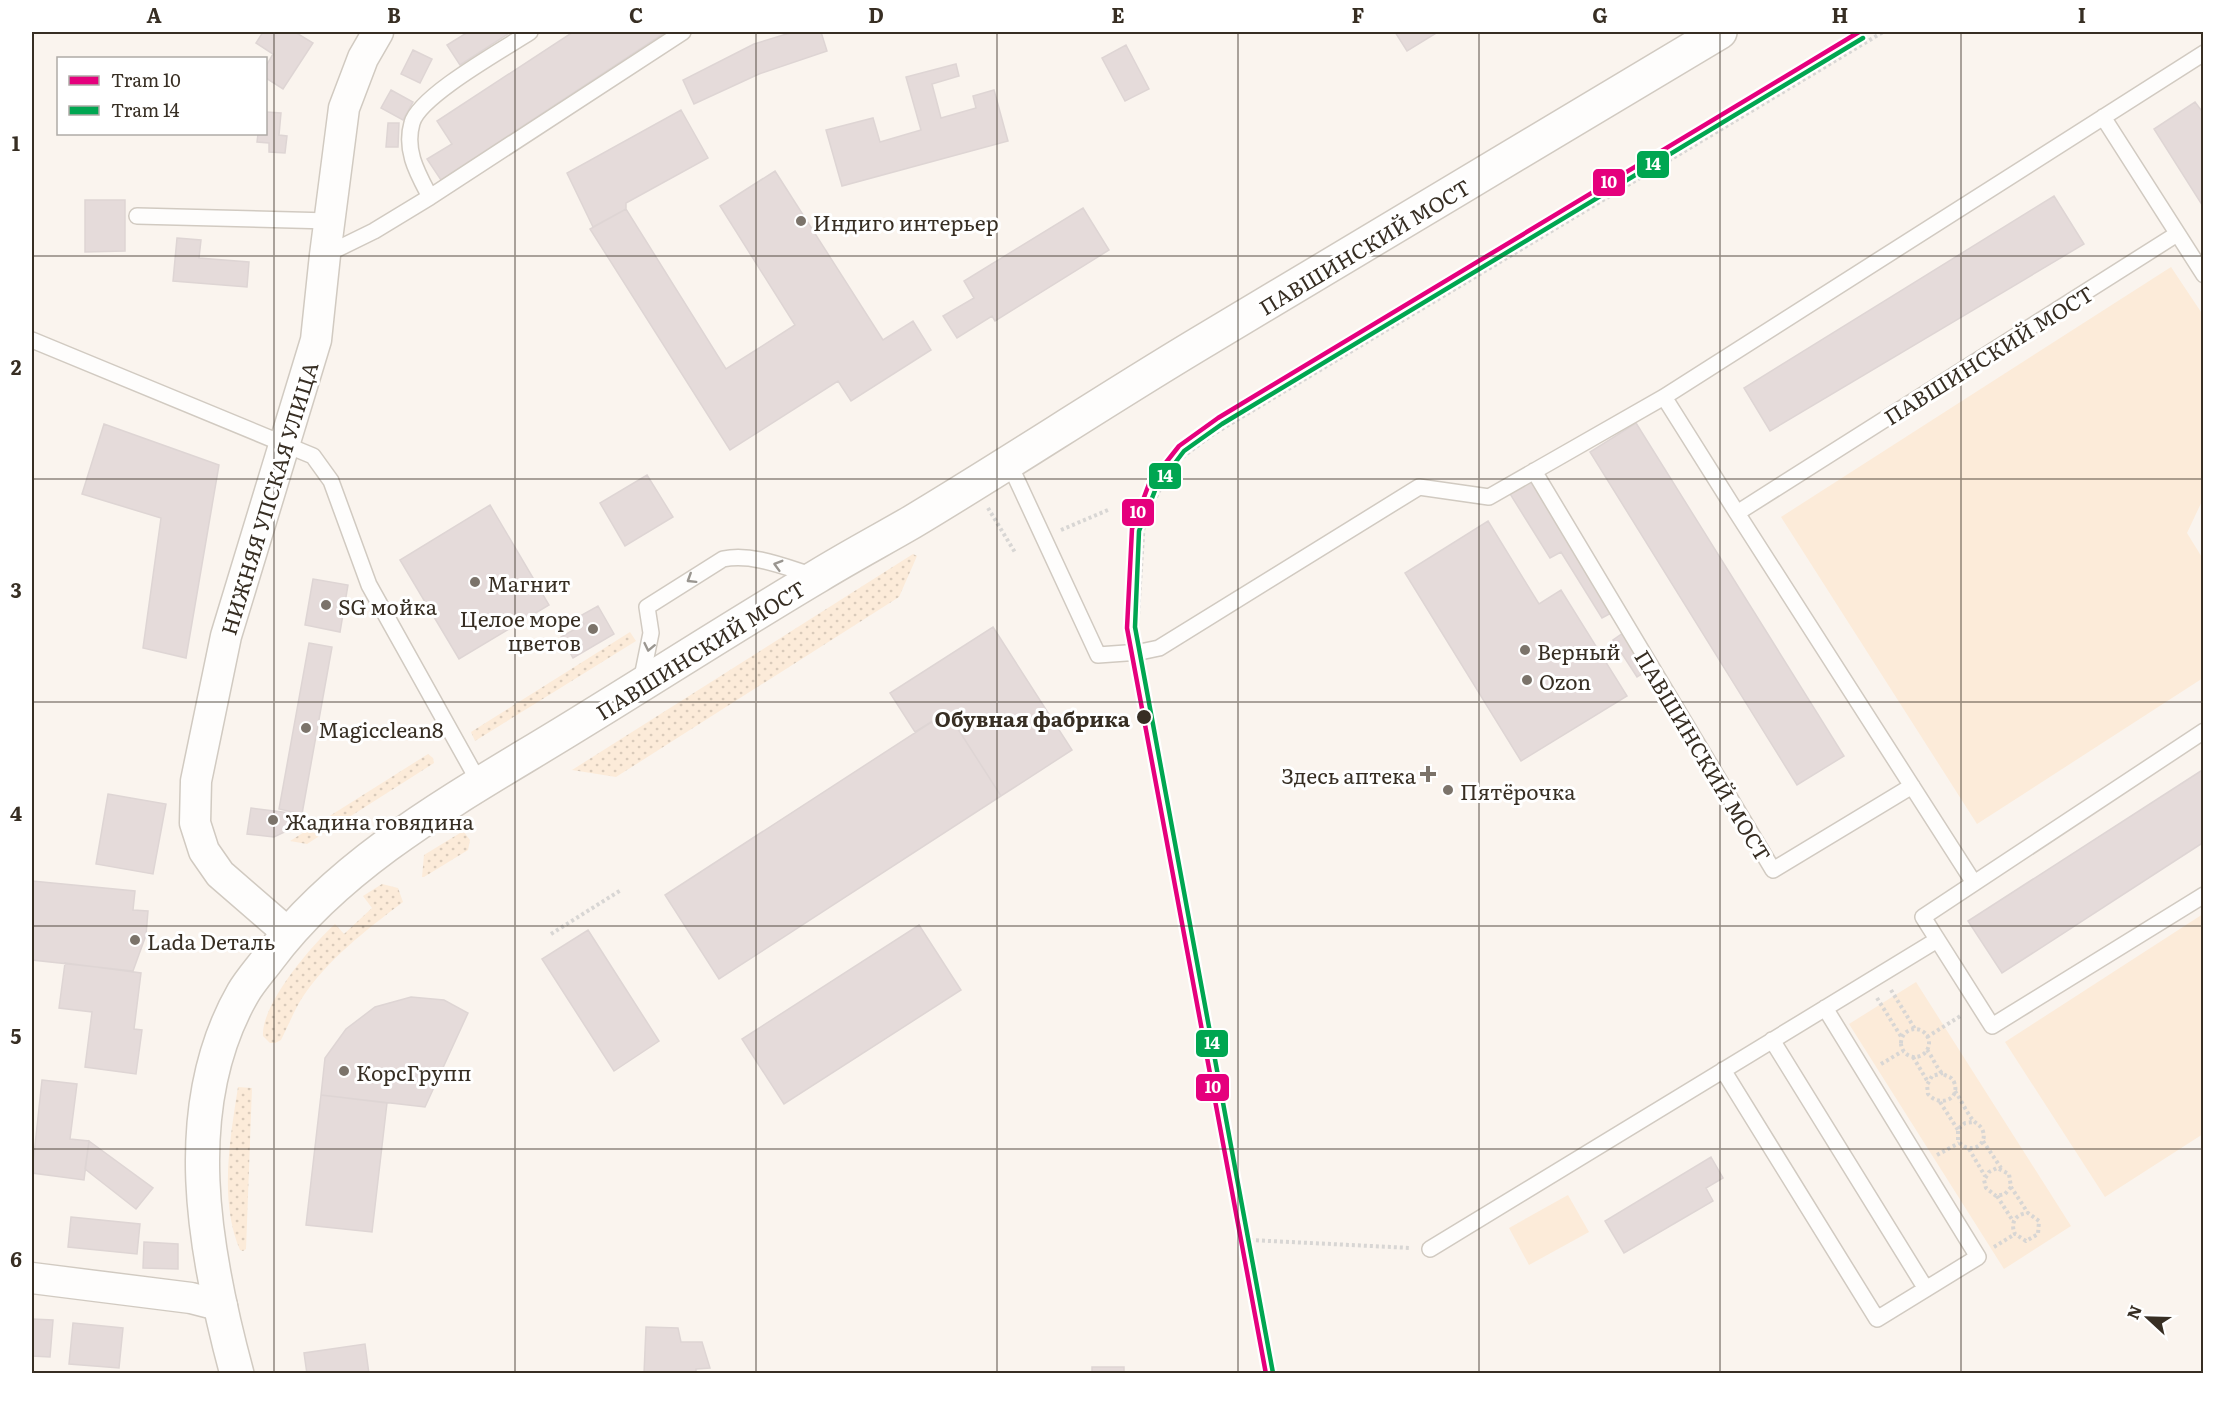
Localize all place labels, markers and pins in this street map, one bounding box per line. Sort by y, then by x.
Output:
place label: Индиго интерьер [813,206,999,237]
marker: Индиго интерьер [794,214,808,228]
place label: Магнит [487,567,571,598]
marker: Магнит [468,575,482,589]
place label: SG мойка [338,590,438,621]
marker: SG мойка [319,598,333,612]
place label: Целое море цветов [460,602,581,657]
marker: Целое море цветов [586,622,600,636]
place label: Верный [1537,635,1621,666]
marker: Верный [1518,643,1532,657]
place label: Ozon [1539,665,1591,696]
marker: Ozon [1520,673,1534,687]
place label: Обувная фабрика [935,702,1131,733]
marker: Обувная фабрика [1135,708,1153,726]
place label: Magicclean8 [318,713,444,744]
marker: Magicclean8 [299,721,313,735]
place label: Здесь аптека [1282,759,1417,790]
marker: Здесь аптека [1421,767,1435,781]
place label: Пятёрочка [1460,775,1576,806]
marker: Пятёрочка [1441,783,1455,797]
place label: Жадина говядина [285,805,475,836]
marker: Жадина говядина [266,813,280,827]
place label: Lada Dеталь [147,925,275,956]
marker: Lada Dеталь [128,933,142,947]
place label: КорсГрупп [356,1056,472,1087]
marker: КорсГрупп [337,1064,351,1078]

